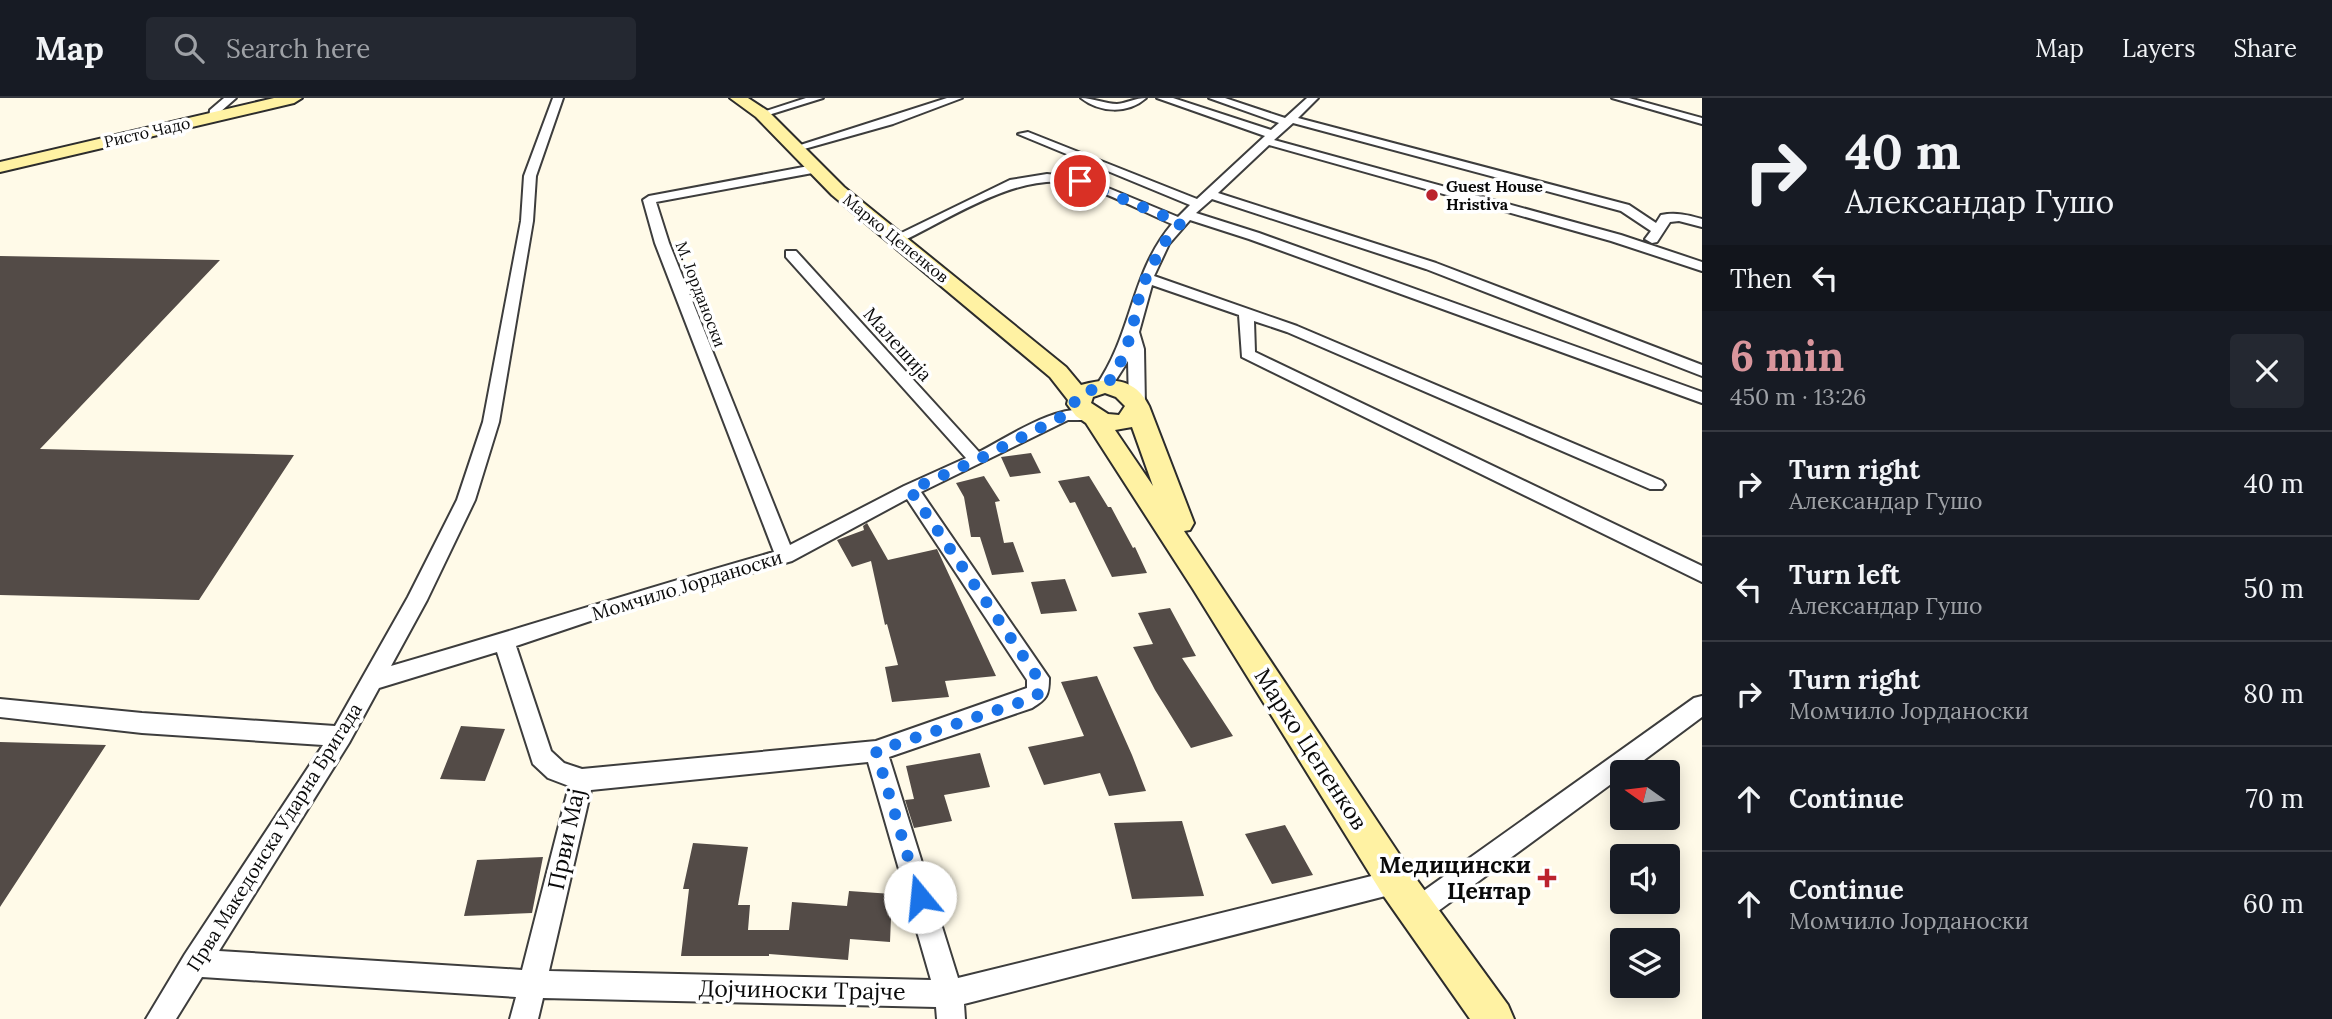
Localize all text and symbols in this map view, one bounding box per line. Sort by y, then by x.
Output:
search box [146,17,636,80]
text: Map [35,27,104,69]
icon: search [170,29,208,67]
text: Search here [226,32,370,65]
text: Map [2035,33,2084,64]
text: Layers [2122,33,2195,64]
text: Share [2233,33,2297,64]
street label: Ристо Чадо [102,112,192,152]
text: 40 m [1845,120,1961,182]
icon: right [1730,126,1821,217]
pin [1050,151,1110,211]
icon: arrive [1061,162,1099,200]
place label: Guest House Hristiva [1446,176,1543,214]
text: Александар Гушо [1845,181,2114,222]
marker: Guest House Hristiva [1424,187,1440,203]
street label: Марко Цепенков [839,189,953,287]
street label: М. Јорданоски [672,238,730,350]
icon: left [1806,259,1844,297]
text: Then [1730,262,1792,295]
street label: Малешија [859,302,938,386]
text: 6 min [1730,329,1844,383]
button: close [2230,334,2304,408]
text: 450 m · 13:26 [1730,382,1866,411]
text: Turn right [1789,453,1920,486]
icon: right [1730,465,1768,503]
text: 40 m [2244,467,2304,500]
text: Александар Гушо [1789,486,1983,515]
street label: Момчило Јорданоски [589,545,785,625]
text: Turn left [1789,558,1900,591]
icon: left [1730,570,1768,608]
text: 50 m [2244,572,2304,605]
text: Александар Гушо [1789,591,1983,620]
street label: Марко Цепенков [1248,663,1374,835]
text: Turn right [1789,663,1920,696]
icon: right [1730,675,1768,713]
text: 80 m [2243,677,2304,710]
text: Момчило Јорданоски [1789,696,2029,725]
street label: Прва Македонска Ударна Бригада [181,698,367,976]
north arrow [1610,760,1680,830]
map controls [1610,760,1680,998]
icon: ahead [1730,780,1768,818]
text: Continue [1789,782,1904,815]
text: 70 m [2246,782,2304,815]
street label: Први Мај [541,786,590,892]
button: sound [1610,844,1680,914]
place label: Медицински Центар [1379,850,1531,905]
position arrow [883,860,957,934]
marker: Медицински Центар [1537,868,1557,888]
text: Continue [1789,873,1904,906]
icon: ahead [1730,885,1768,923]
text: 60 m [2243,887,2304,920]
text: Момчило Јорданоски [1789,906,2029,935]
button: layers [1610,928,1680,998]
street label: Дојчиноски Трајче [698,973,906,1006]

